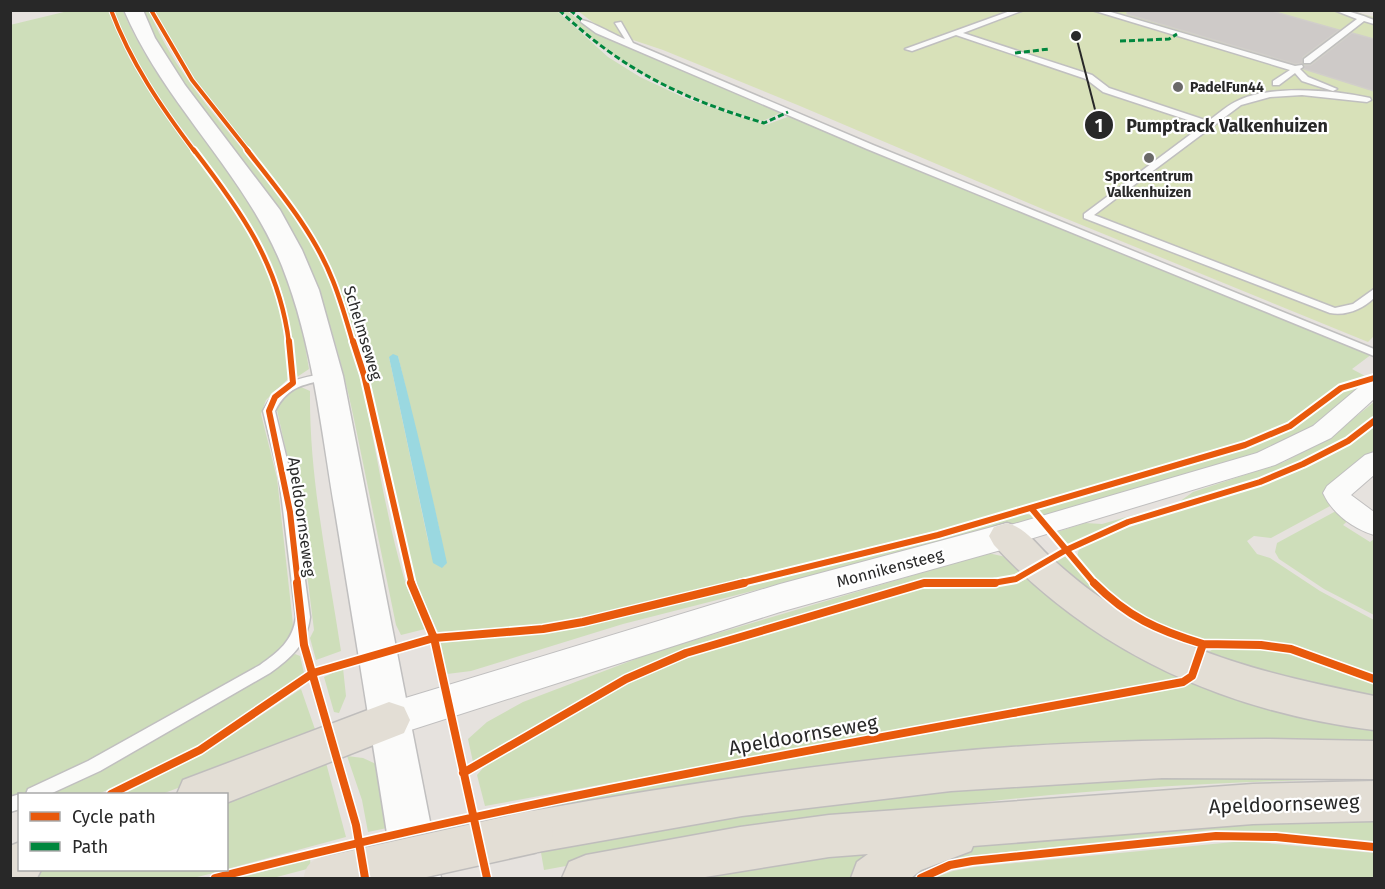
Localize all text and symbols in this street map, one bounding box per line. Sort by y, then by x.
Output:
place label: PadelFun44 [1190,79,1264,96]
marker: PadelFun44 [1171,80,1185,94]
callout: Pumptrack Valkenhuizen [1084,107,1340,143]
text: 1 [1095,115,1103,137]
text: Pumptrack Valkenhuizen [1126,115,1328,137]
marker: Sportcentrum Valkenhuizen [1142,151,1156,165]
place label: Sportcentrum Valkenhuizen [1105,168,1193,201]
street label: Schelmseweg [340,284,387,383]
street label: Apeldoornseweg [284,456,320,579]
street label: Monnikensteeg [834,544,946,591]
street label: Apeldoornseweg [727,710,880,760]
street label: Apeldoornseweg [1208,789,1360,819]
legend [18,793,228,871]
text: Cycle path [72,806,156,828]
text: Path [72,836,108,858]

